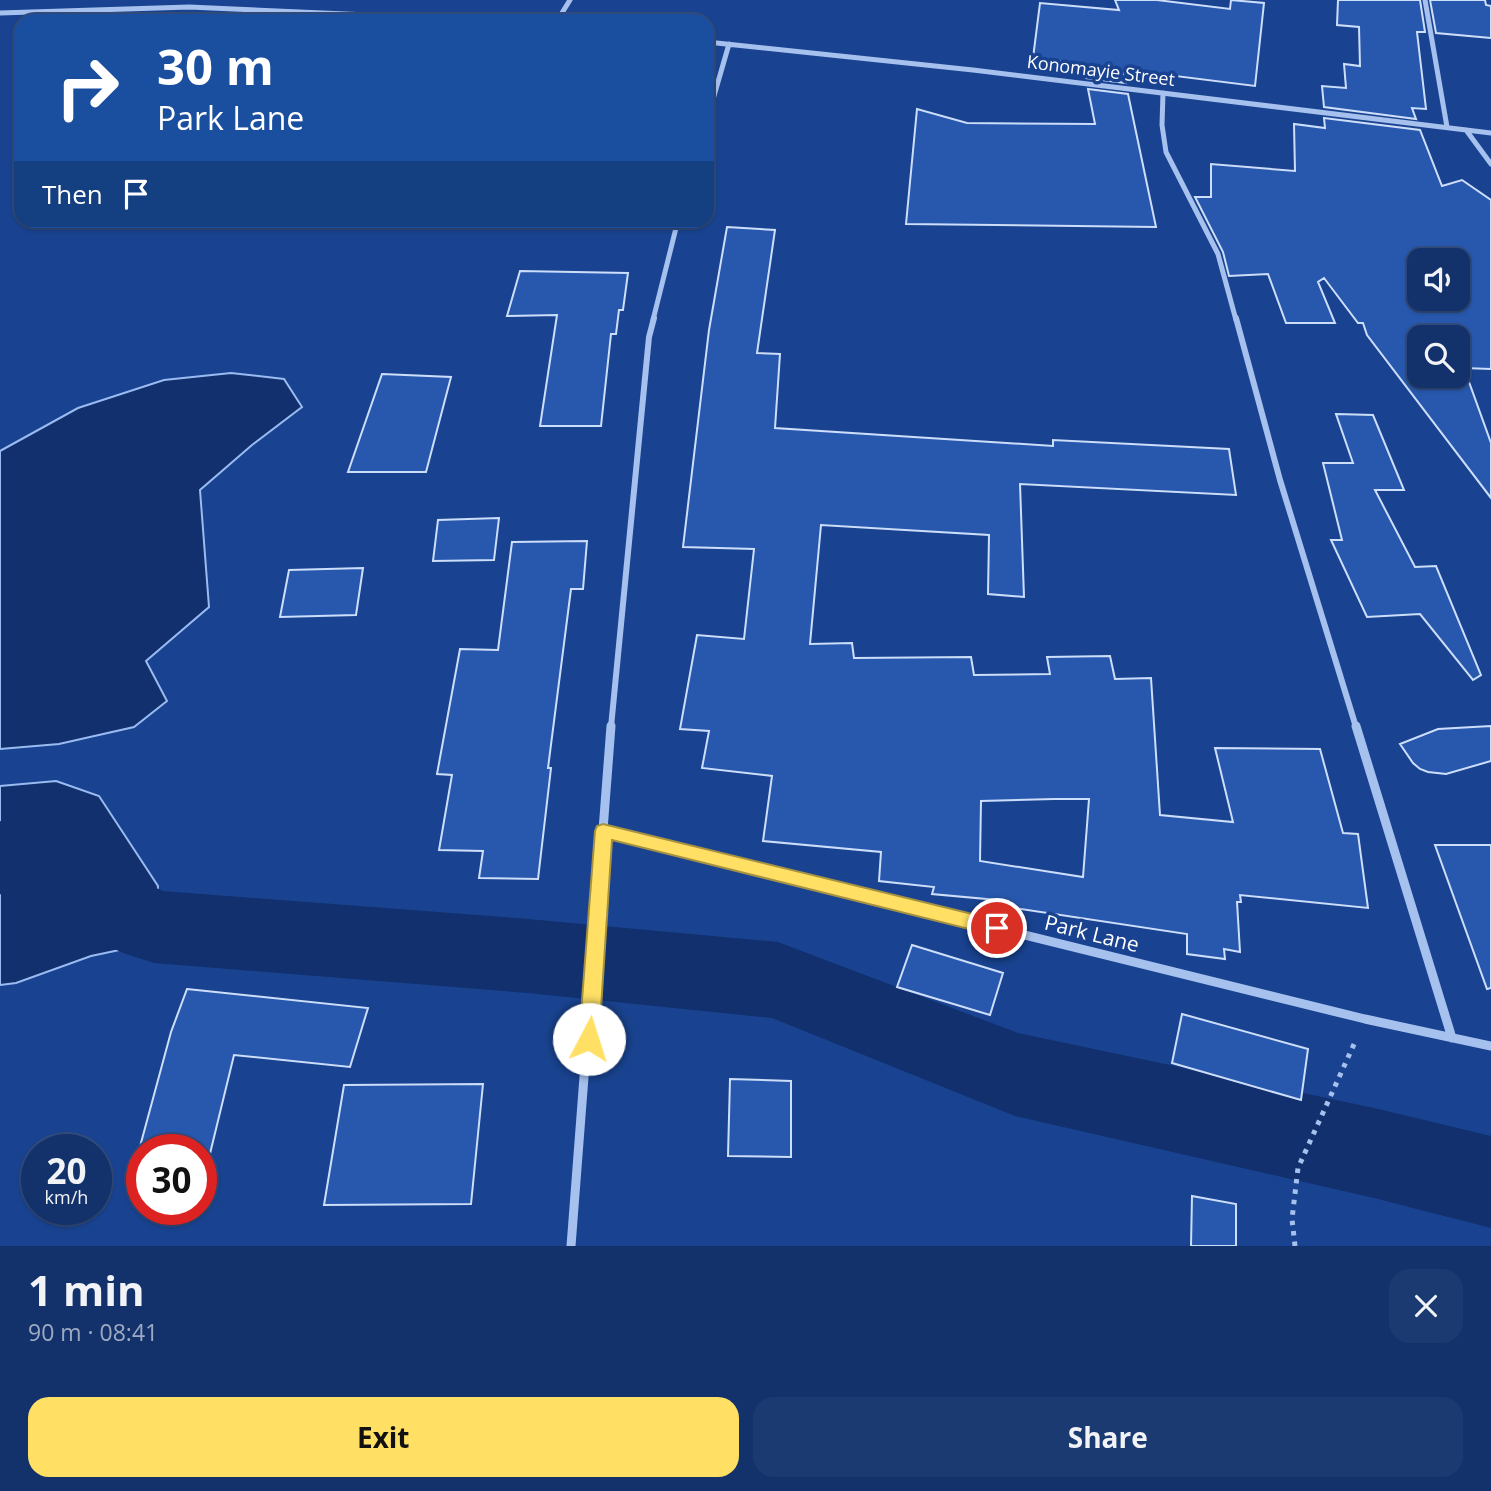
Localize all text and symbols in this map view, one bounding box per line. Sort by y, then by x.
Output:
text: 30 m [157,33,274,99]
icon: right [42,42,133,133]
street label: Konomayie Street [1026,49,1176,91]
text: Park Lane [157,96,304,139]
icon: arrive [117,175,155,213]
text: Then [42,176,103,212]
map controls [1407,248,1470,388]
button: sound [1407,248,1470,311]
button: search [1407,325,1470,388]
pin [967,898,1027,958]
street label: Park Lane [1042,908,1142,958]
icon: arrive [978,909,1016,947]
position arrow [552,1002,626,1076]
speed limit sign: 30 [126,1134,217,1225]
text: 20 [46,1147,87,1194]
text: km/h [45,1185,88,1209]
text: 1 min [28,1261,145,1318]
button: close [1389,1269,1463,1343]
text: 90 m · 08:41 [28,1316,158,1348]
button: Exit [28,1397,739,1477]
button: Share [753,1397,1463,1477]

